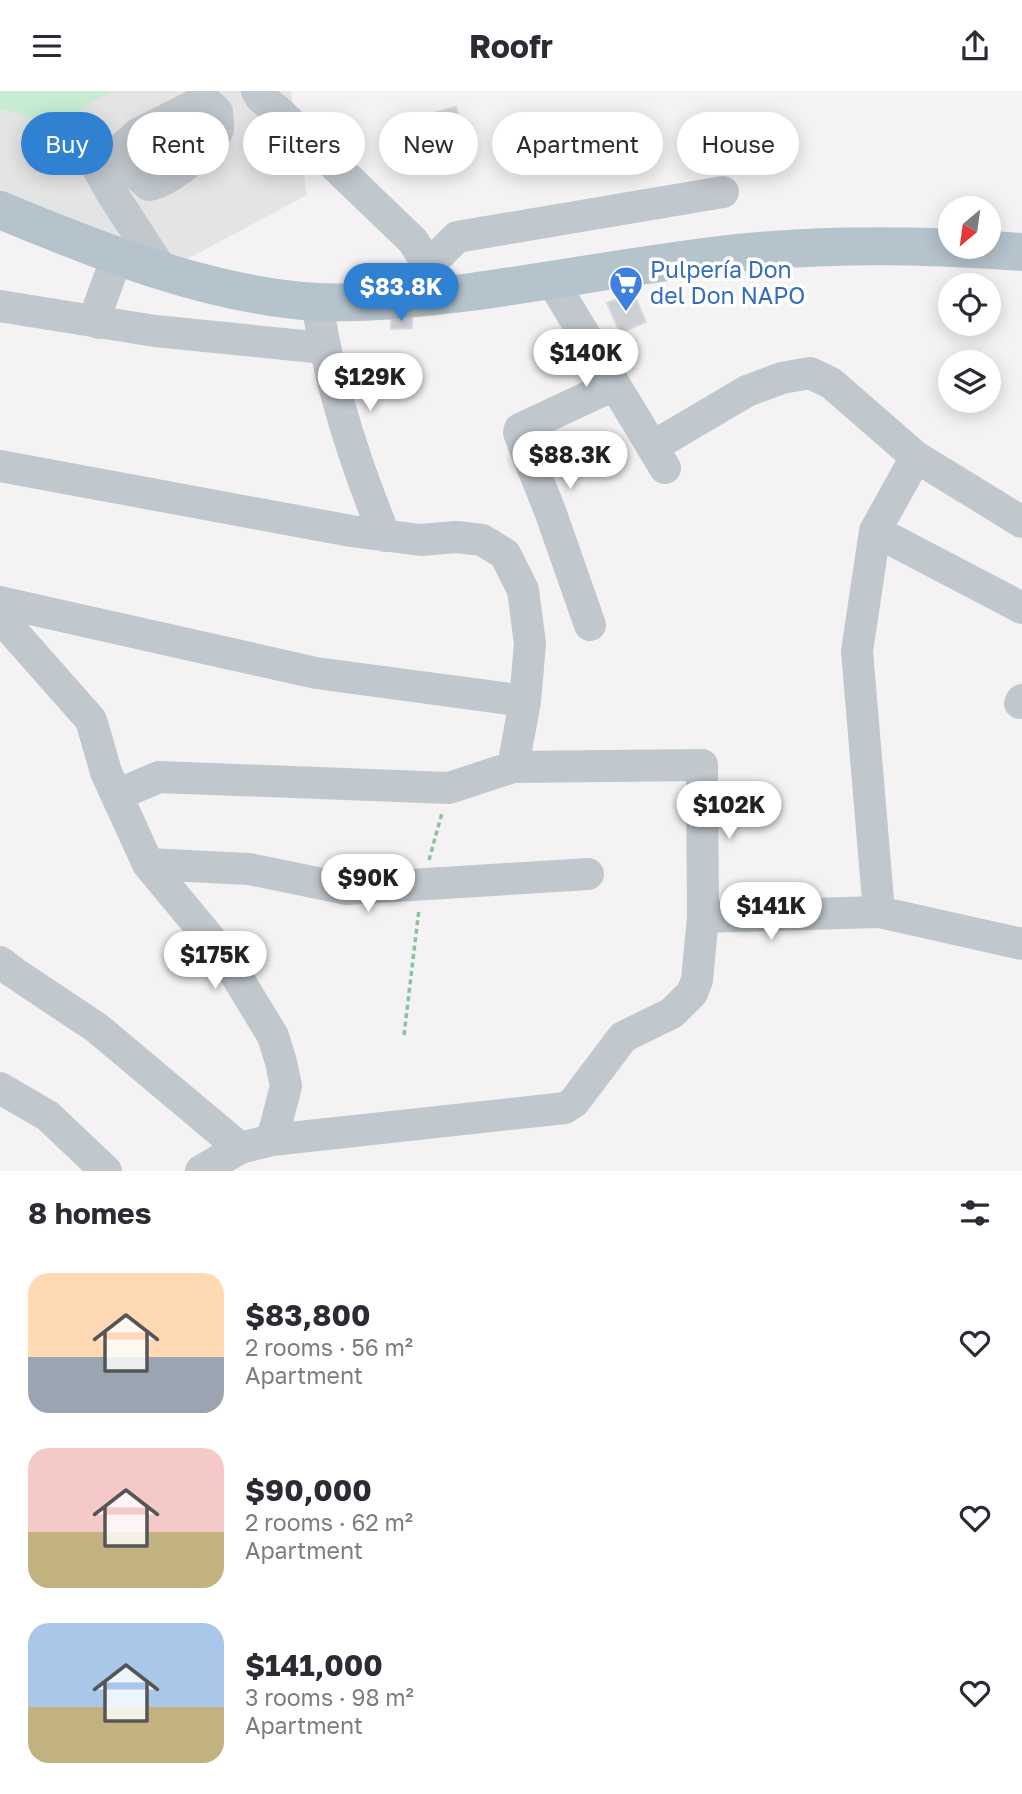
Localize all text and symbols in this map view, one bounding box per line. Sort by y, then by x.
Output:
icon: menu [28,27,66,65]
text: Roofr [469,27,553,65]
icon: share [956,27,994,65]
chip: Buy [21,112,113,175]
chip: Rent [127,112,229,175]
chip: Filters [243,112,365,175]
chip: New [379,112,478,175]
chip: Apartment [492,112,663,175]
chip: House [677,112,799,175]
north arrow [938,196,1001,259]
map controls [938,196,1001,413]
place label: Pulpería Don del Don NAPO [650,255,805,309]
pin: $83.8K [344,264,458,323]
supermarket icon: Pulpería Don del Don NAPO [607,264,645,313]
text: $83.8K [360,272,442,300]
button: locate [938,273,1001,336]
pin: $140K [537,329,635,389]
text: $140K [549,338,623,366]
button: layers [938,350,1001,413]
pin: $129K [321,353,419,413]
text: $129K [334,362,406,390]
pin: $88.3K [513,431,627,491]
text: $88.3K [529,440,611,468]
pin: $102K [680,781,778,841]
text: $102K [693,790,765,818]
pin: $90K [327,855,409,914]
text: $90K [337,863,399,891]
pin: $141K [722,883,820,942]
text: $141K [736,891,806,919]
pin: $175K [166,932,264,991]
text: $175K [180,940,250,968]
icon: filters [956,1194,994,1232]
text: 8 homes [28,1195,152,1231]
text: $83,800 [245,1297,370,1333]
icon: home [84,1301,168,1385]
icon: heart [956,1324,994,1362]
text: 2 rooms · 56 m² [245,1333,413,1361]
text: Apartment [245,1361,363,1389]
text: $90,000 [245,1472,372,1508]
icon: home [84,1476,168,1560]
icon: heart [956,1499,994,1537]
text: 2 rooms · 62 m² [245,1508,413,1536]
text: Apartment [245,1536,363,1564]
text: $141,000 [245,1647,383,1683]
icon: home [84,1651,168,1735]
icon: heart [956,1674,994,1712]
text: 3 rooms · 98 m² [245,1683,414,1711]
text: Apartment [245,1711,363,1739]

